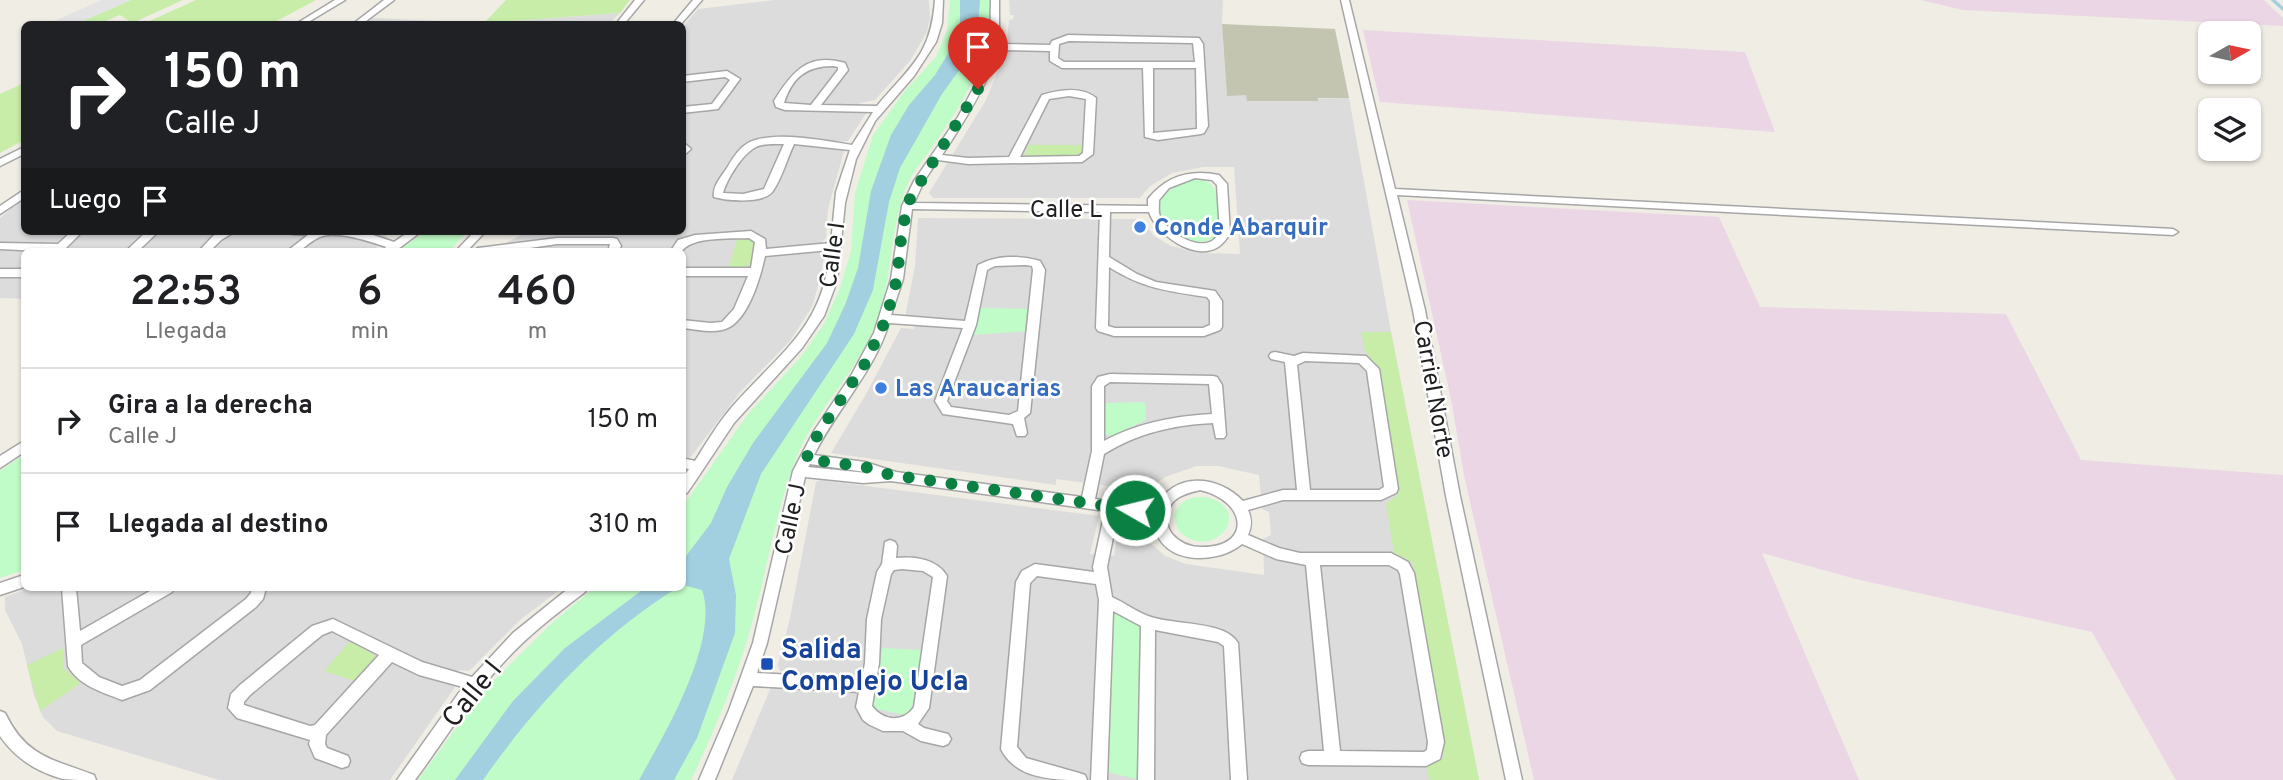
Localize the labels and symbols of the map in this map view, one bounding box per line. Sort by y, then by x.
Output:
pin [948,17,1008,89]
north arrow [2198,21,2261,84]
street label: Calle L [1030,196,1102,226]
place label: Conde Abarquir [1154,214,1328,244]
marker: Conde Abarquir [1132,219,1148,235]
street label: Calle I [815,220,853,290]
street label: Carriel Norte [1405,318,1459,461]
place label: Las Araucarias [895,375,1061,405]
marker: Las Araucarias [873,380,889,396]
position arrow [1098,473,1172,547]
street label: Calle J [770,481,814,558]
place label: Salida Complejo Ucla [781,633,969,701]
street label: Calle I [435,654,512,736]
marker: Salida Complejo Ucla [759,656,775,672]

